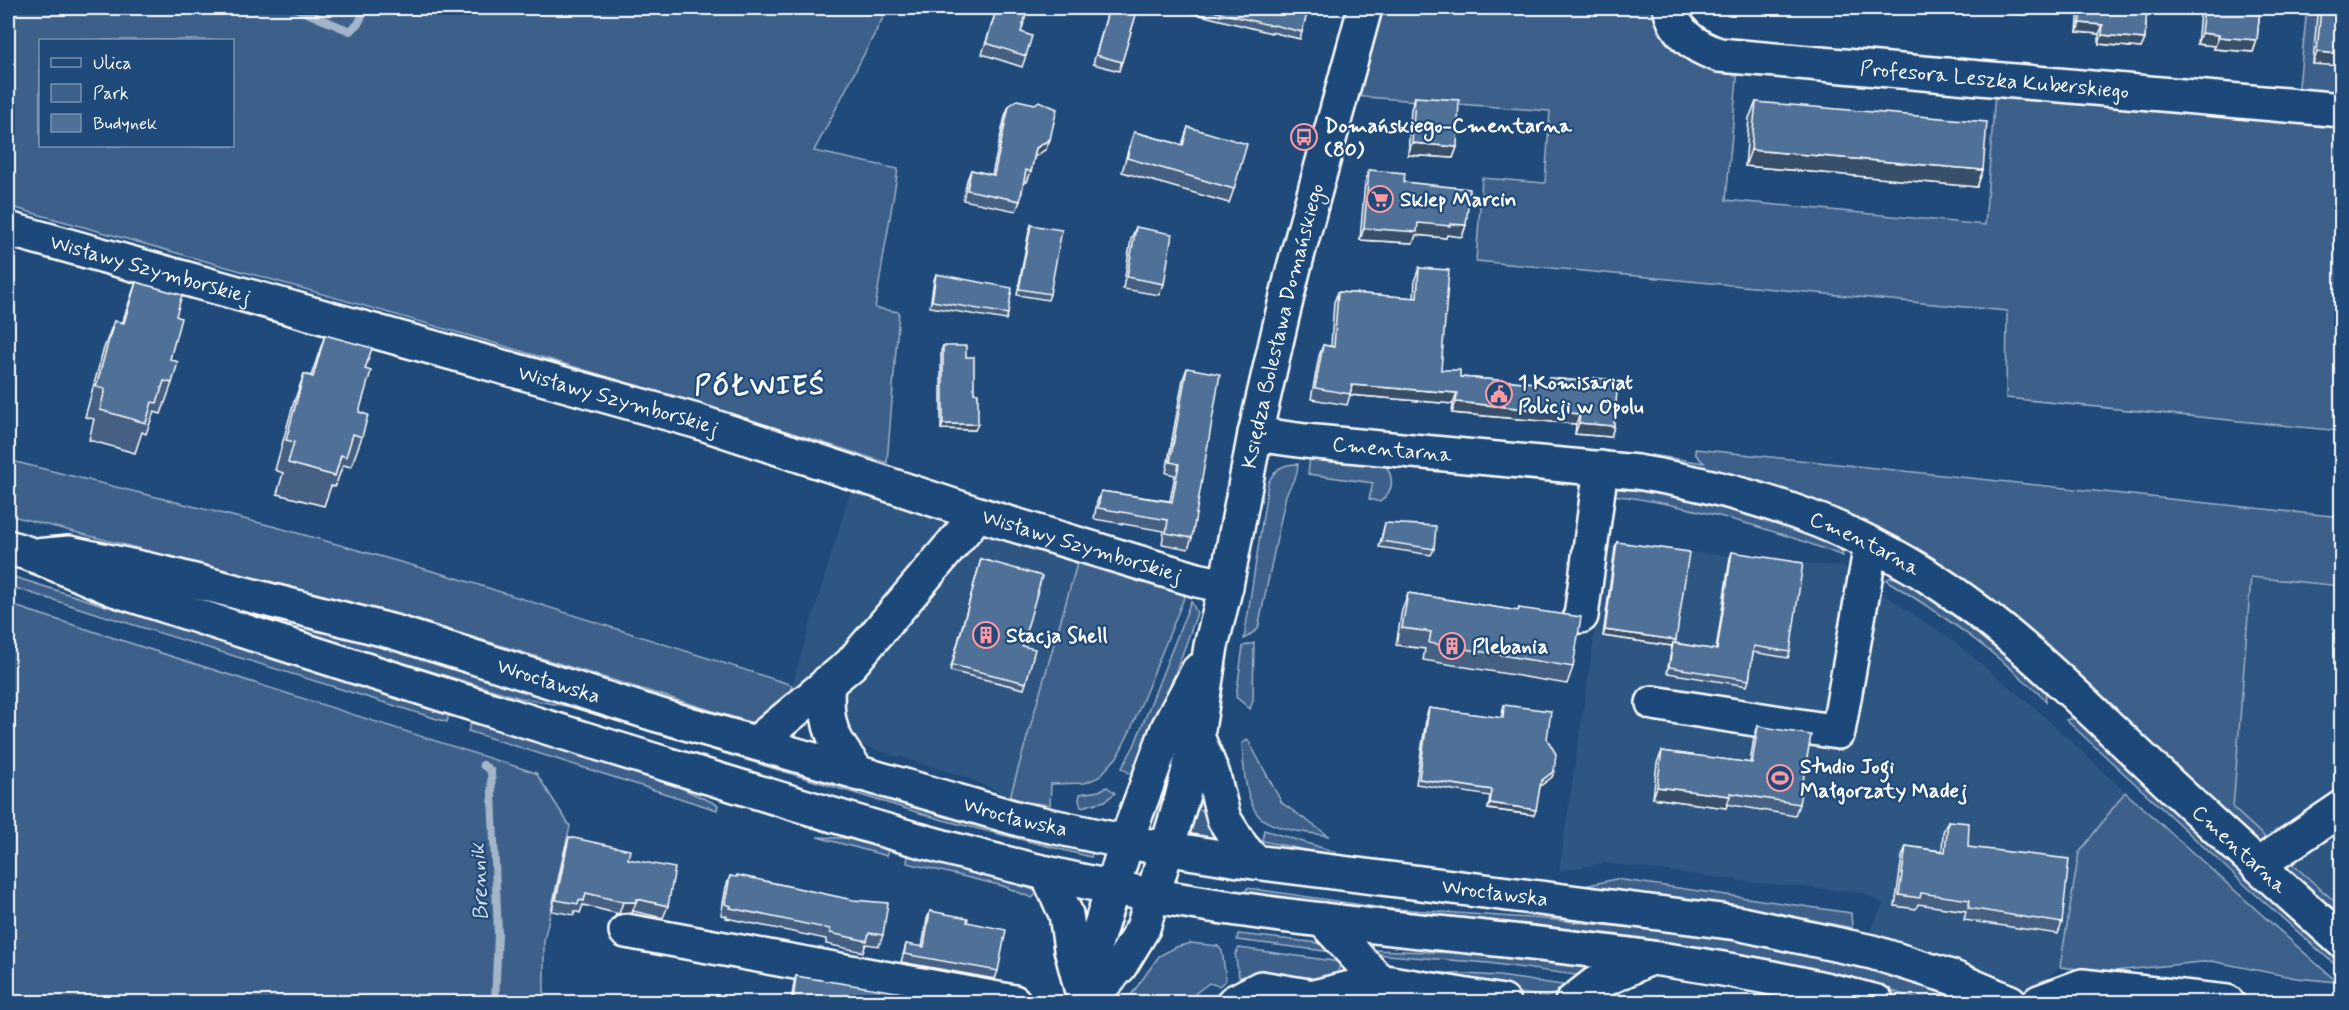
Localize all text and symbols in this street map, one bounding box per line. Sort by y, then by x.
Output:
legend [39,39,234,147]
text: Ulica [93,52,132,76]
street label: Profesora Leszka Kuberskiego [1859,55,2130,106]
text: Park [93,82,129,106]
text: Budynek [93,112,157,136]
place label: Domańskiego-Cmentarna (80) [1324,112,1573,164]
bus stop icon: Domańskiego-Cmentarna (80) [1289,122,1319,152]
street label: Księdza Bolesława Domańskiego [1236,180,1331,471]
supermarket icon: Sklep Marcin [1365,184,1395,214]
place label: Sklep Marcin [1400,186,1517,214]
street label: Wisławy Szymborskiej [47,228,254,311]
street label: Wisławy Szymborskiej [515,359,722,443]
district label: PÓŁWIEŚ [695,369,825,404]
place label: 1 Komisariat Policji w Opolu [1518,369,1644,421]
public building icon: 1 Komisariat Policji w Opolu [1484,379,1514,409]
street label: Cmentarna [1331,431,1453,470]
street label: Wisławy Szymborskiej [978,503,1185,590]
street label: Cmentarna [1805,505,1926,583]
building icon: Stacja Shell [971,620,1001,650]
place label: Stacja Shell [1006,622,1108,650]
building icon: Plebania [1437,631,1467,661]
place label: Plebania [1472,633,1549,661]
street label: Wrocławska [493,652,604,711]
place label: Studio Jogi Małgorzaty Madej [1800,753,1967,805]
sports icon: Studio Jogi Małgorzaty Madej [1765,763,1795,793]
street label: Wrocławska [960,791,1070,844]
street label: Cmentarna [2185,799,2293,901]
water label: Brennik [464,841,496,921]
street label: Wrocławska [1440,873,1550,914]

